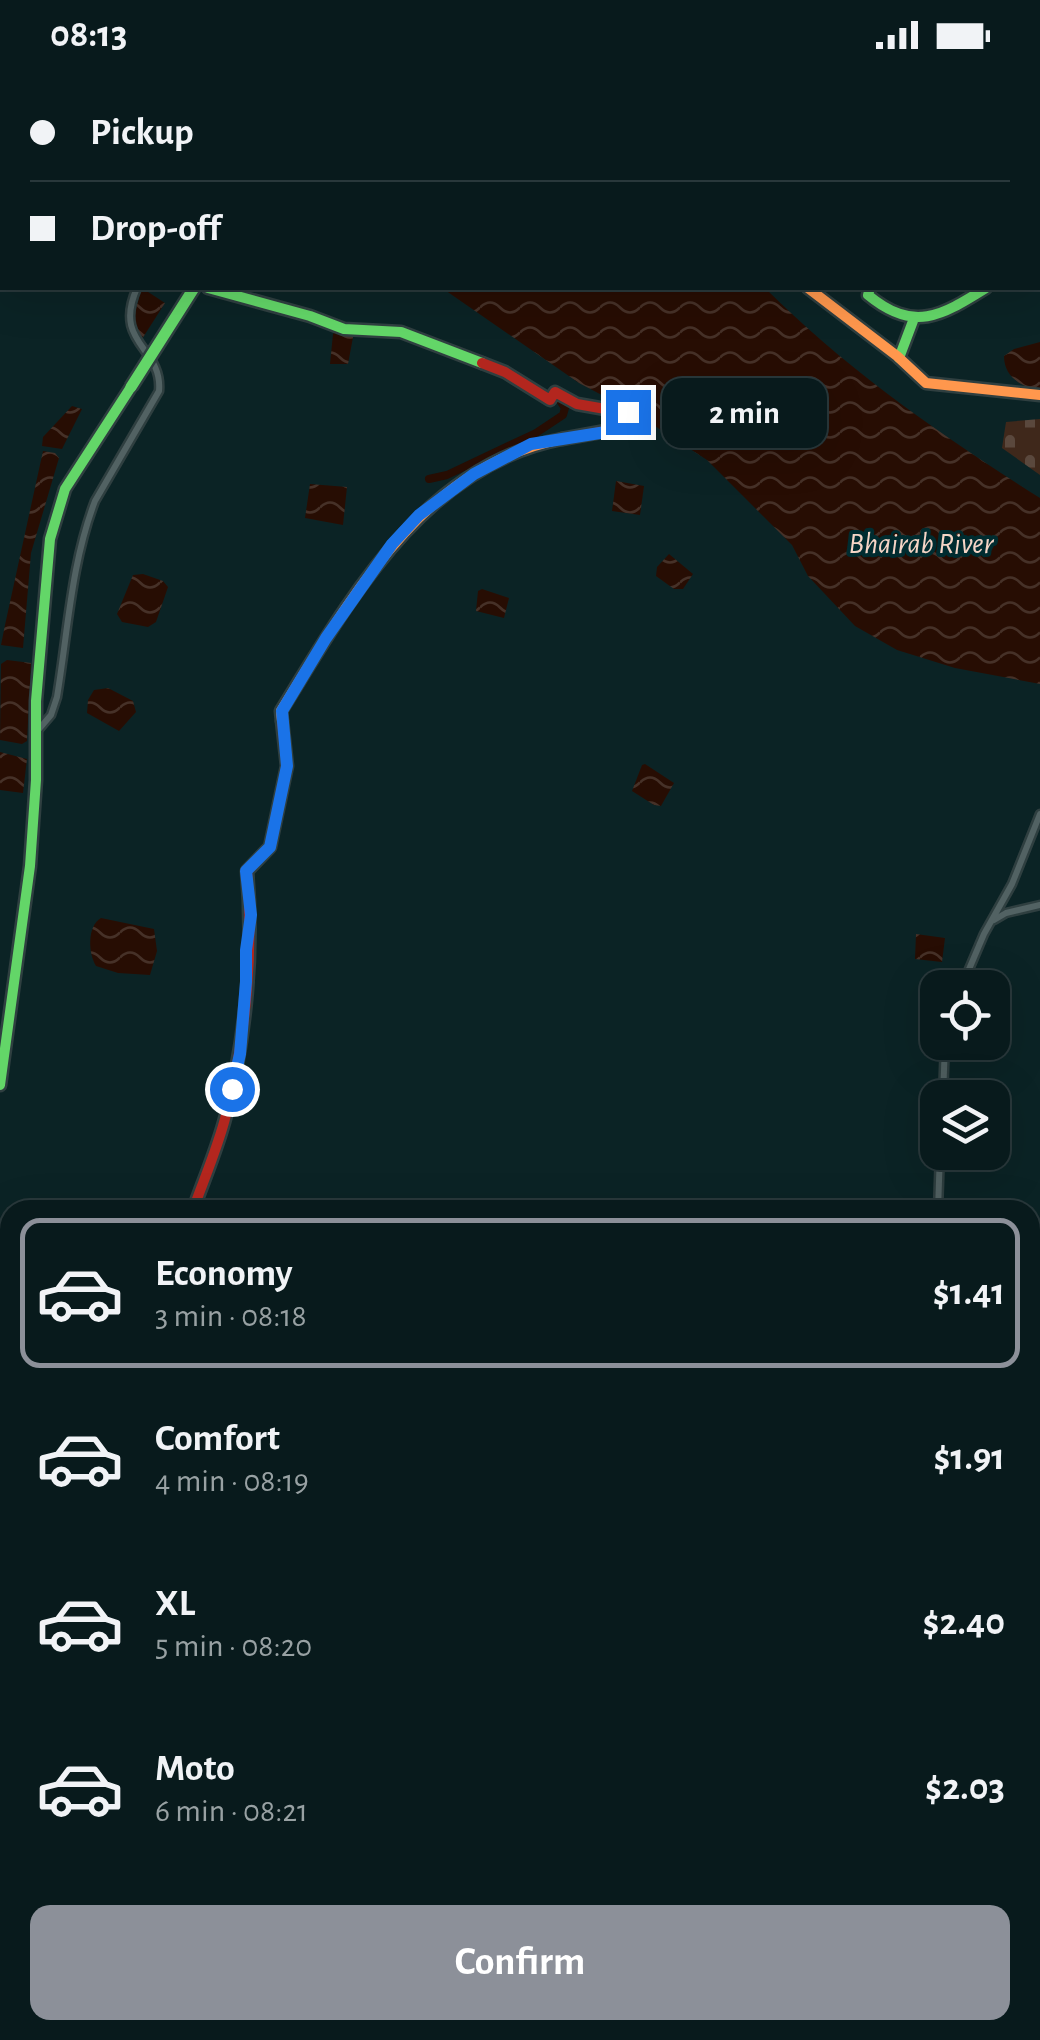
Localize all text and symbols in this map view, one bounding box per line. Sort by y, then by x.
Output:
text: 08:13 [50,16,127,54]
text: Pickup [90,114,194,152]
text: Drop-off [90,210,221,248]
callout: 2 min [663,377,828,447]
route end [606,390,651,435]
text: 2 min [709,397,780,429]
water label: Bhairab River [849,529,995,559]
map controls [920,970,1010,1170]
button: locate [920,970,1010,1060]
route start [210,1067,255,1112]
button: layers [920,1080,1010,1170]
icon: car [35,1248,125,1338]
text: Economy [155,1255,293,1293]
text: $1.41 [933,1274,1005,1312]
text: 3 min · 08:18 [155,1300,307,1332]
icon: car [35,1413,125,1503]
text: Comfort [155,1420,280,1458]
text: $1.91 [933,1439,1005,1477]
text: 4 min · 08:19 [155,1465,309,1497]
icon: car [35,1578,125,1668]
text: XL [155,1585,195,1623]
text: $2.40 [922,1604,1005,1642]
text: 5 min · 08:20 [155,1630,312,1662]
icon: car [35,1743,125,1833]
text: Moto [155,1750,235,1788]
text: $2.03 [925,1769,1005,1807]
text: 6 min · 08:21 [155,1795,308,1827]
button: Confirm [30,1905,1010,2020]

